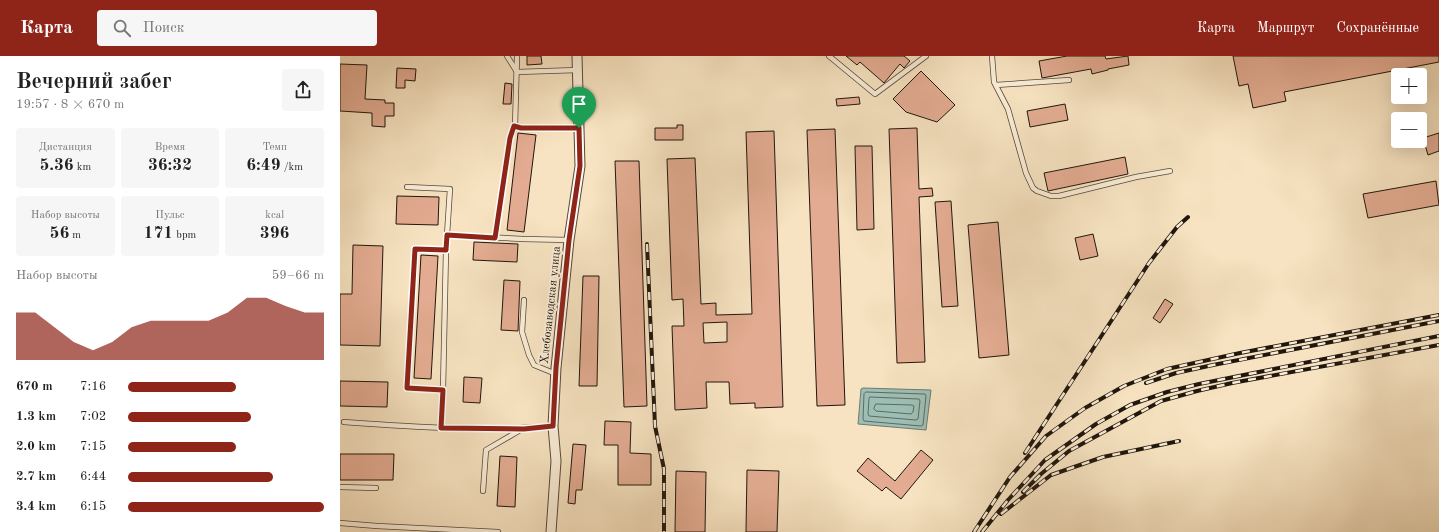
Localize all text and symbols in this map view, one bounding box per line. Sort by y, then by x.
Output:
search box [97,10,377,46]
icon: search [111,17,133,39]
text: Карта [20,19,73,38]
text: Поиск [143,21,184,36]
text: Карта [1197,21,1235,35]
text: Маршрут [1257,21,1314,35]
text: Сохранённые [1336,21,1419,35]
map controls [1391,68,1427,148]
button: + [1391,68,1427,104]
button: share [282,69,324,111]
text: Вечерний забег [16,71,172,93]
pin [562,87,596,128]
icon: arrive [568,93,590,115]
text: 19:57 · 8 × 670 m [16,98,124,111]
button: − [1391,112,1427,148]
text: Дистанция [39,142,92,153]
text: Время [155,142,185,153]
text: Темп [262,142,287,153]
text: 5.36 [39,157,74,174]
text: 36:32 [148,157,192,174]
text: 6:49 [246,157,281,174]
text: km [74,162,91,173]
text: /km [281,162,303,173]
text: Набор высоты [31,210,100,221]
text: Пульс [155,210,185,221]
text: kcal [265,210,284,221]
text: 56 [50,225,69,242]
text: 171 [144,225,173,242]
text: 396 [260,225,289,242]
text: m [69,230,81,241]
text: bpm [173,230,196,241]
street label: Хлебозаводская улица [539,245,563,364]
text: Набор высоты [16,269,98,282]
text: 59–66 m [272,269,324,282]
text: 670 m [16,380,53,393]
text: 7:16 [80,380,106,393]
text: 1.3 km [16,410,56,423]
text: 7:02 [80,410,106,423]
text: 2.0 km [16,440,56,453]
text: 7:15 [80,440,106,453]
text: 2.7 km [16,470,56,483]
text: 6:44 [80,470,106,483]
text: 3.4 km [16,500,56,513]
text: 6:15 [80,500,106,513]

